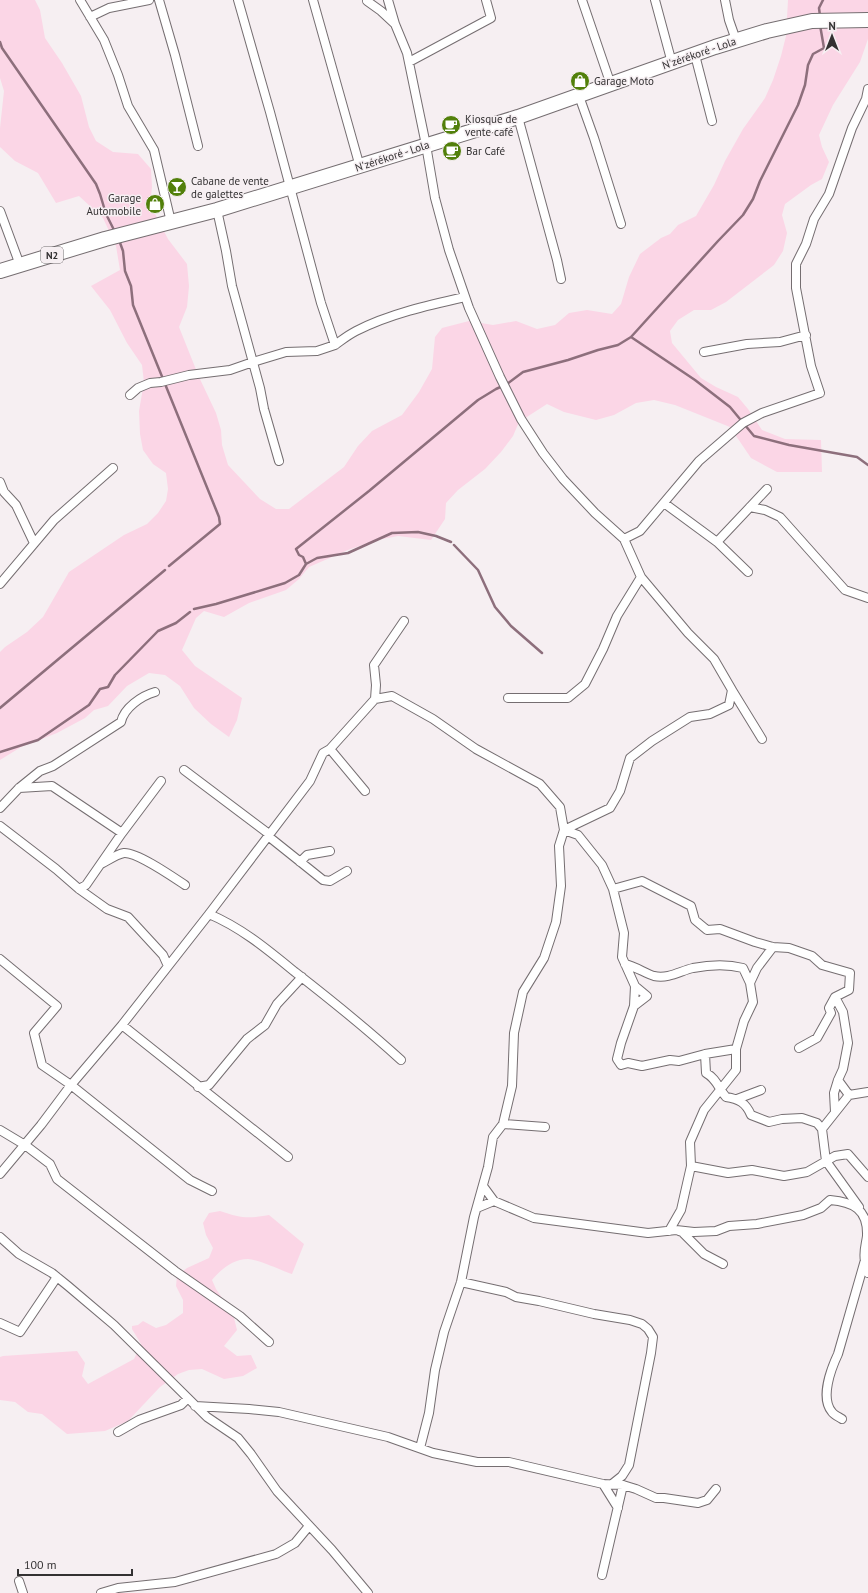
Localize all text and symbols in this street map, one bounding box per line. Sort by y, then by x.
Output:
north arrow [812,16,852,56]
text: N [828,19,836,33]
street label: N'zérékoré - Lola [660,34,738,72]
shop icon: Garage Moto [569,70,591,92]
place label: Garage Moto [594,74,654,88]
place label: Kiosque de vente café [465,112,517,139]
cafe icon: Kiosque de vente café [440,114,462,136]
street label: N'zérékoré - Lola [353,137,431,175]
cafe icon: Bar Café [441,140,463,162]
place label: Bar Café [466,144,505,158]
place label: Cabane de vente de galettes [191,174,269,201]
bar icon: Cabane de vente de galettes [166,176,188,198]
place label: Garage Automobile [87,191,141,218]
shop icon: Garage Automobile [144,193,166,215]
road number: N2 [41,247,63,263]
scale bar [18,1551,132,1577]
text: 100 m [24,1557,57,1572]

